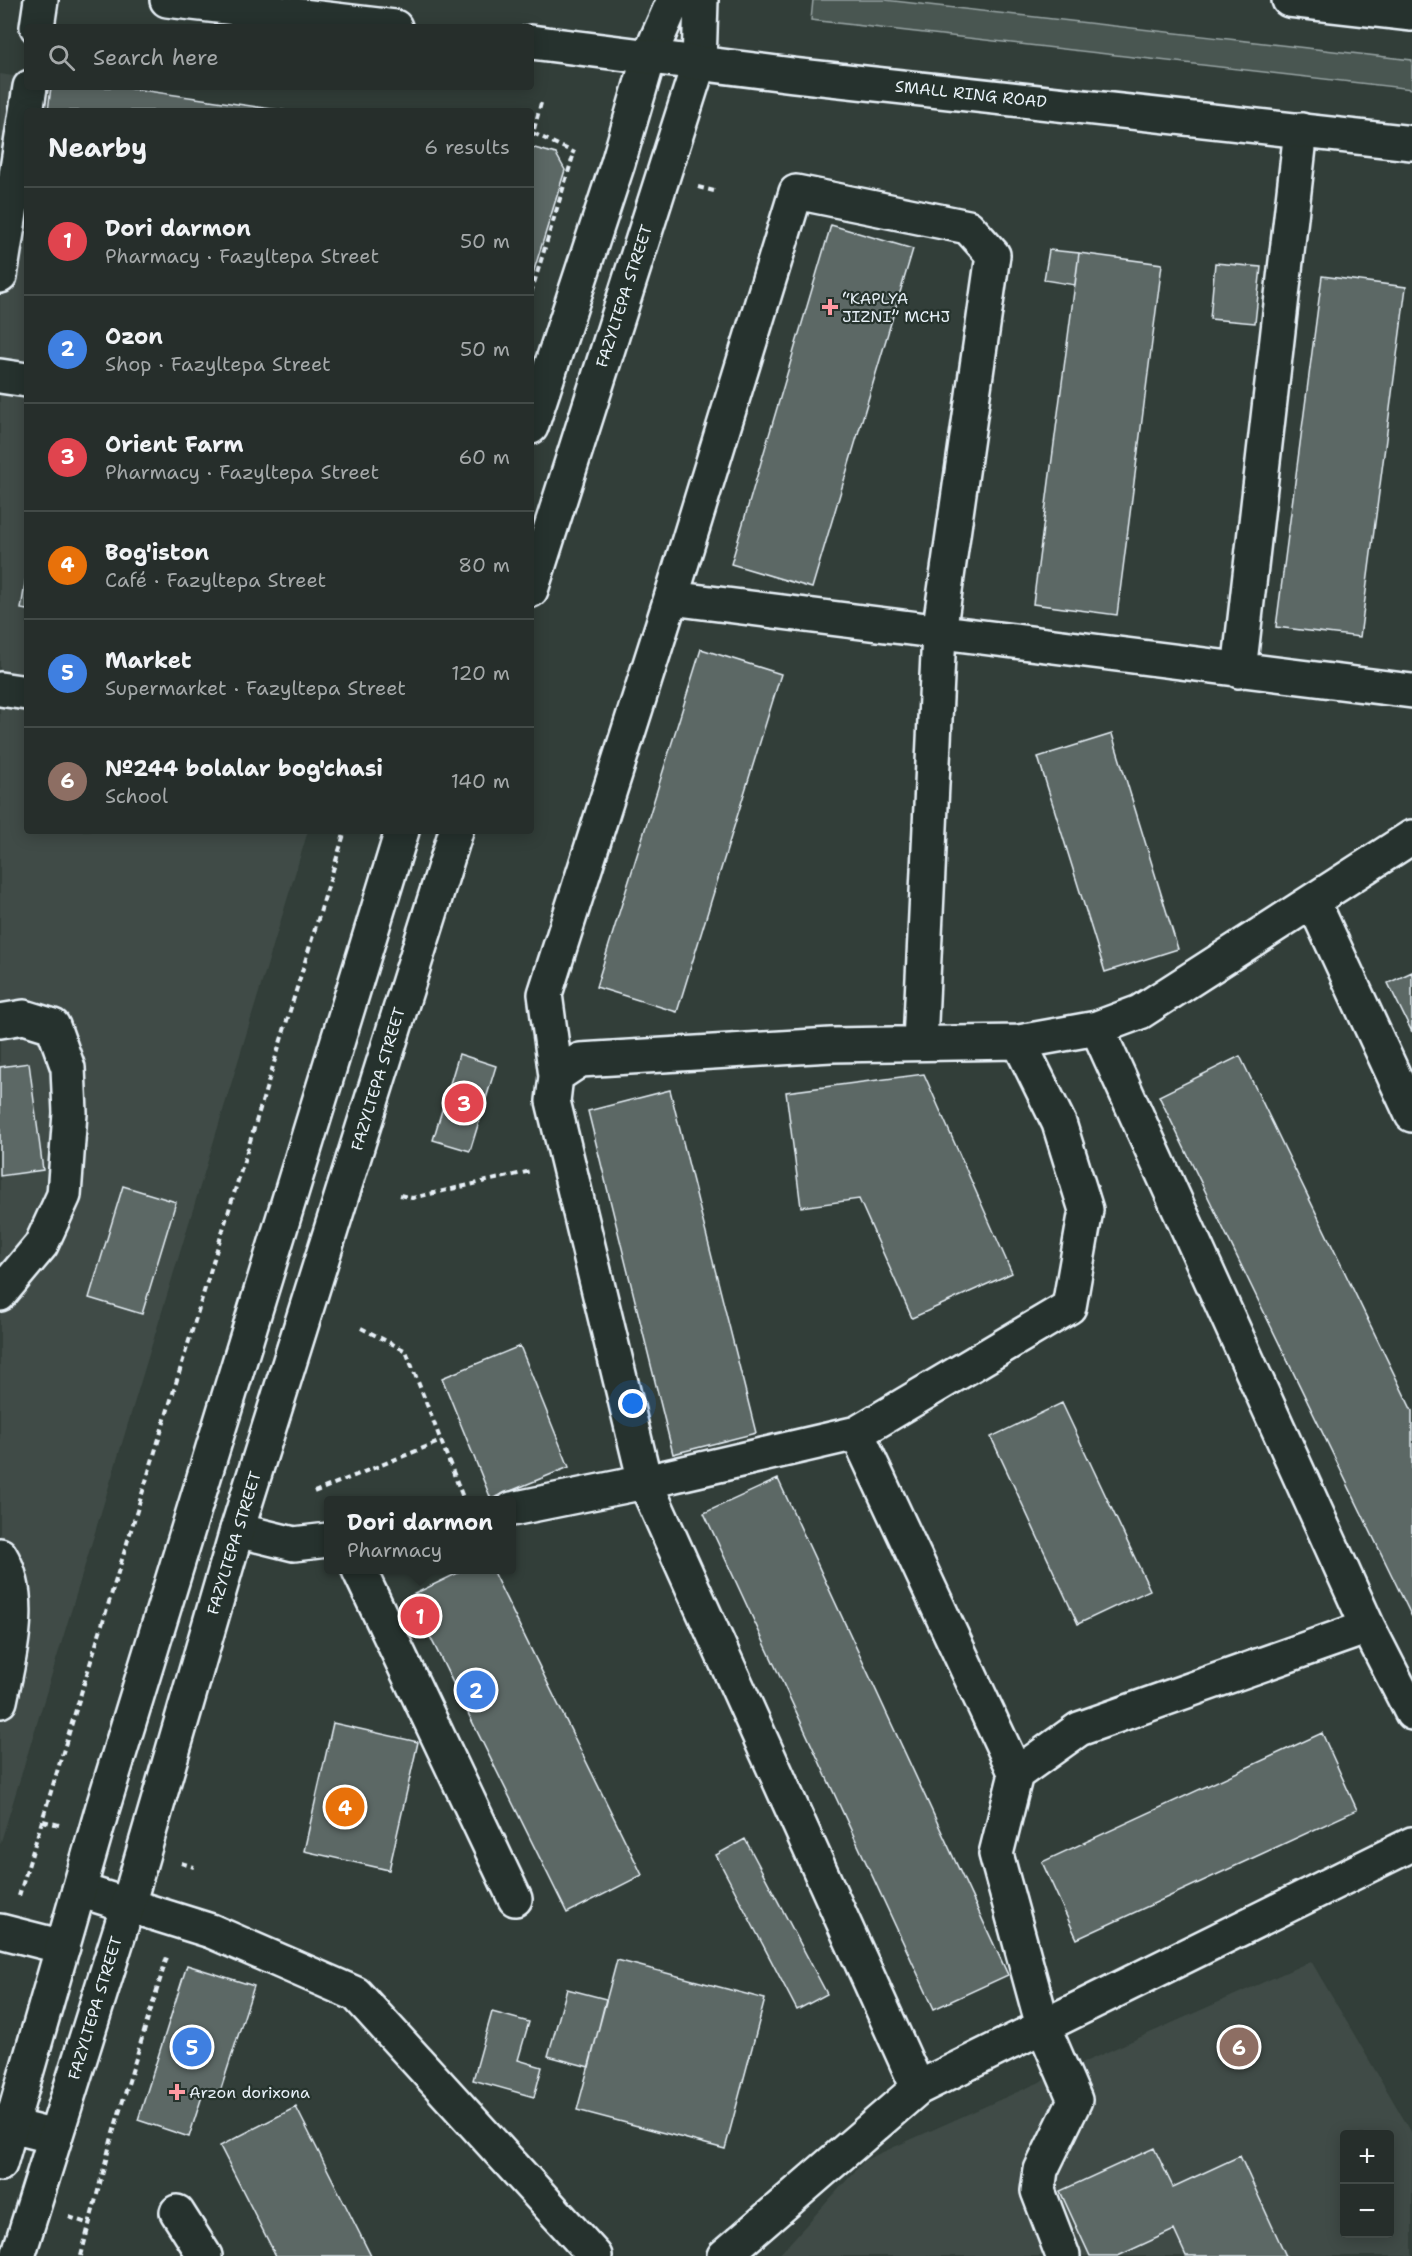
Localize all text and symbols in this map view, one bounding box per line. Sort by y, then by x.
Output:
search box [24,24,534,90]
icon: search [45,41,78,74]
text: Search here [93,43,219,72]
street label: SMALL RING ROAD [894,76,1048,112]
text: Nearby [48,130,147,165]
text: 6 results [424,134,510,160]
text: Dori darmon [105,214,251,243]
street label: FAZYLTEPA STREET [591,222,657,370]
text: 1 [63,228,72,254]
text: 50 m [460,228,510,254]
text: Pharmacy · Fazyltepa Street [105,243,379,269]
place label: “KAPLYA JIZNI” MCHJ [842,288,950,327]
marker: “KAPLYA JIZNI” MCHJ [823,300,837,314]
text: Ozon [105,322,163,351]
text: 2 [61,336,75,362]
text: 50 m [460,336,510,362]
text: Shop · Fazyltepa Street [105,351,331,377]
text: Orient Farm [105,430,244,459]
text: 3 [61,444,75,470]
text: 60 m [458,444,510,470]
text: Pharmacy · Fazyltepa Street [105,459,379,485]
text: Bog'iston [105,538,209,567]
text: 4 [61,552,75,578]
text: 80 m [458,552,510,578]
text: Café · Fazyltepa Street [105,567,326,593]
text: Market [105,646,191,675]
text: 5 [61,660,74,686]
text: 120 m [451,660,510,686]
text: Supermarket · Fazyltepa Street [105,675,406,701]
text: №244 bolalar bog'chasi [105,754,383,783]
text: 6 [61,768,75,794]
text: 140 m [451,768,510,794]
text: School [105,783,168,809]
street label: FAZYLTEPA STREET [346,1005,410,1153]
pin: 3 [444,1080,484,1126]
your location [618,1389,647,1418]
street label: FAZYLTEPA STREET [202,1469,266,1617]
popup [324,1496,516,1574]
text: Dori darmon [347,1508,493,1537]
text: Pharmacy [347,1537,442,1563]
pin: 1 [400,1594,440,1638]
pin: 2 [456,1668,496,1712]
pin: 4 [326,1784,364,1830]
street label: FAZYLTEPA STREET [63,1934,127,2082]
pin: 5 [172,2024,212,2070]
pin: 6 [1220,2024,1258,2070]
place label: Arzon dorixona [189,2082,310,2103]
marker: Arzon dorixona [170,2085,184,2099]
map controls [1340,2130,1394,2238]
button: + [1340,2130,1394,2184]
button: − [1340,2184,1394,2238]

